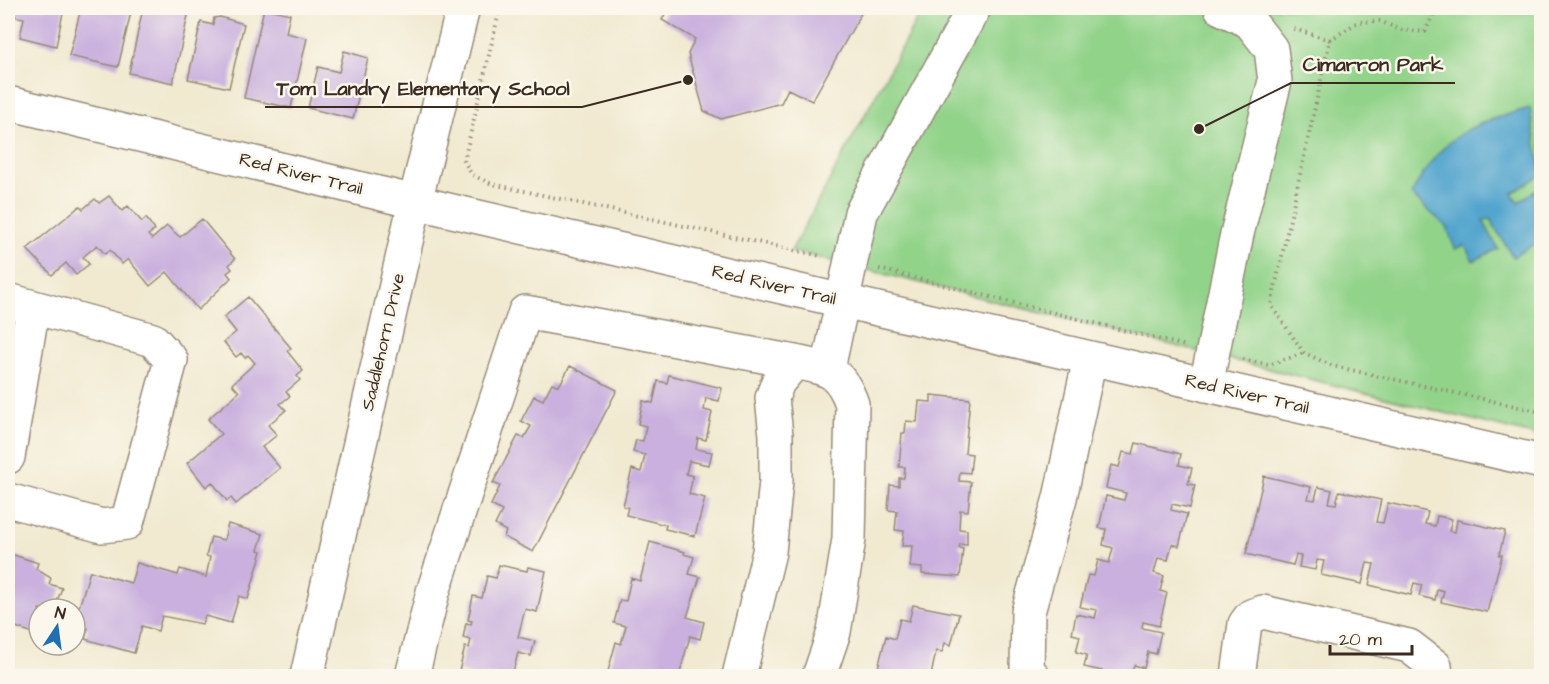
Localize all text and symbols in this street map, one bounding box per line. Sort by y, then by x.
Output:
callout: Cimarron Park [1291,45,1455,83]
text: Cimarron Park [1303,51,1444,79]
callout: Tom Landry Elementary School [265,69,582,107]
text: Tom Landry Elementary School [275,75,570,104]
street label: Red River Trail [237,147,366,201]
street label: Red River Trail [709,259,839,311]
street label: Saddlehorn Drive [355,271,411,413]
street label: Red River Trail [1182,368,1312,420]
north arrow [27,597,87,657]
text: N [53,602,68,625]
scale bar [1330,618,1412,656]
text: 20 m [1339,627,1382,652]

